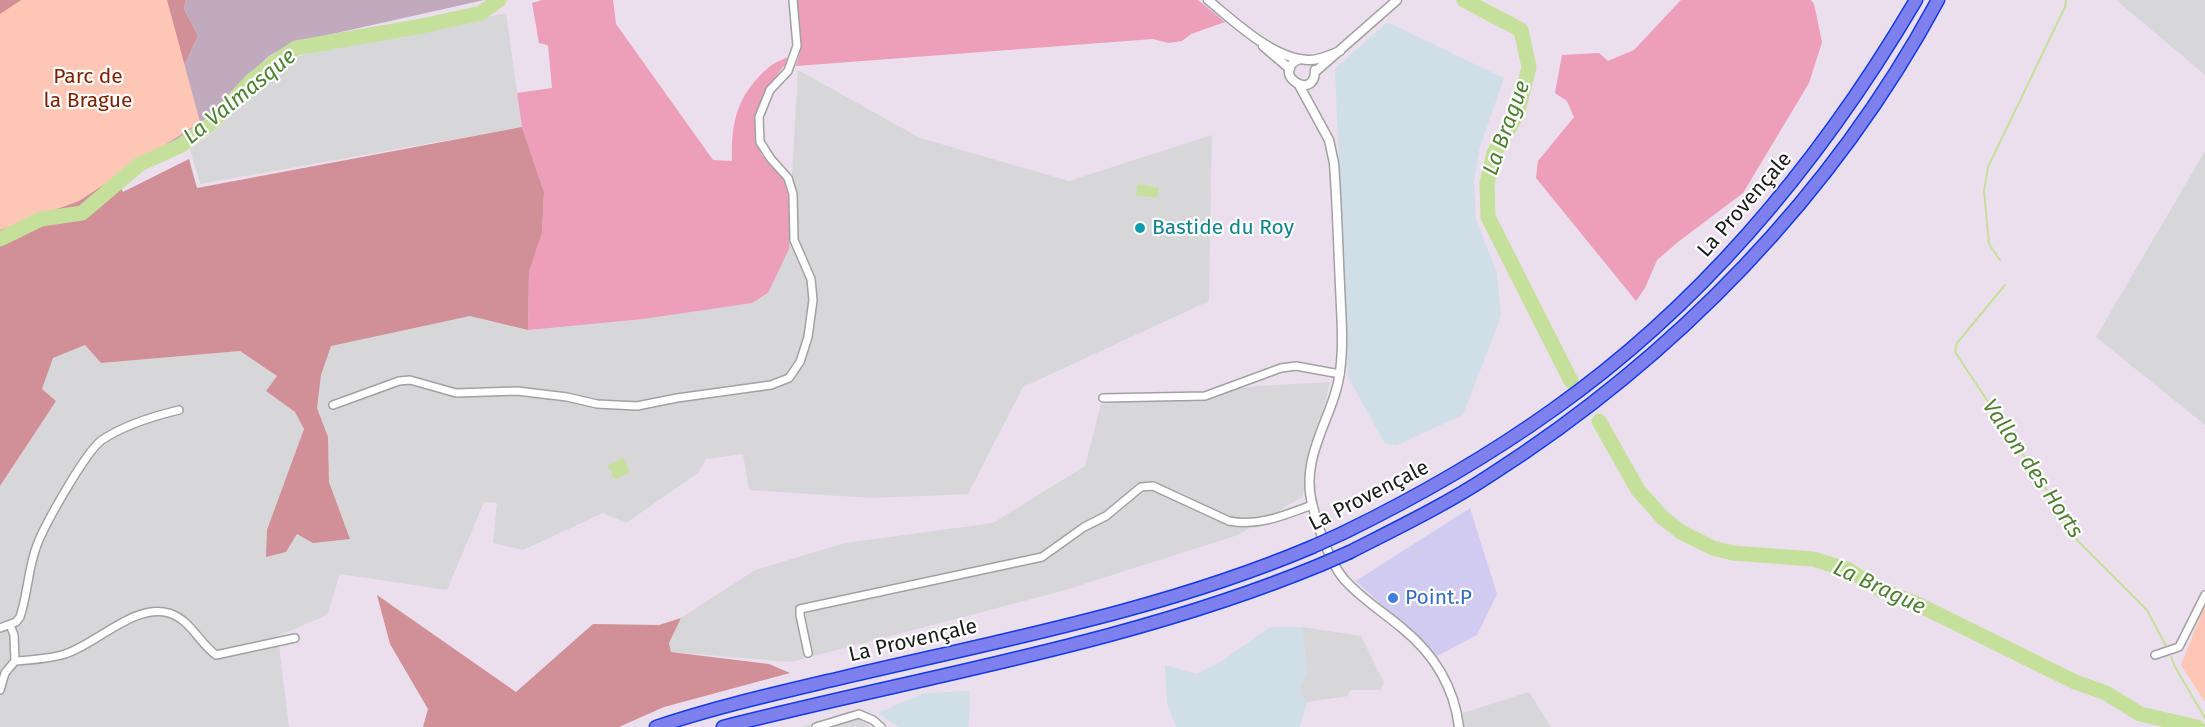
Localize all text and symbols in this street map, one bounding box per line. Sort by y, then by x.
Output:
water label: La Valmasque [178,44,302,150]
park label: Parc de la Brague [44,64,132,114]
water label: La Brague [1478,77,1536,179]
street label: La Provençale [1692,147,1798,263]
place label: Bastide du Roy [1152,215,1294,241]
marker: Bastide du Roy [1133,221,1147,235]
water label: Vallon des Horts [1976,395,2088,543]
street label: La Provençale [1305,455,1433,537]
water label: La Brague [1829,555,1929,621]
place label: Point.P [1405,585,1472,611]
marker: Point.P [1386,591,1400,605]
street label: La Provençale [846,614,980,668]

